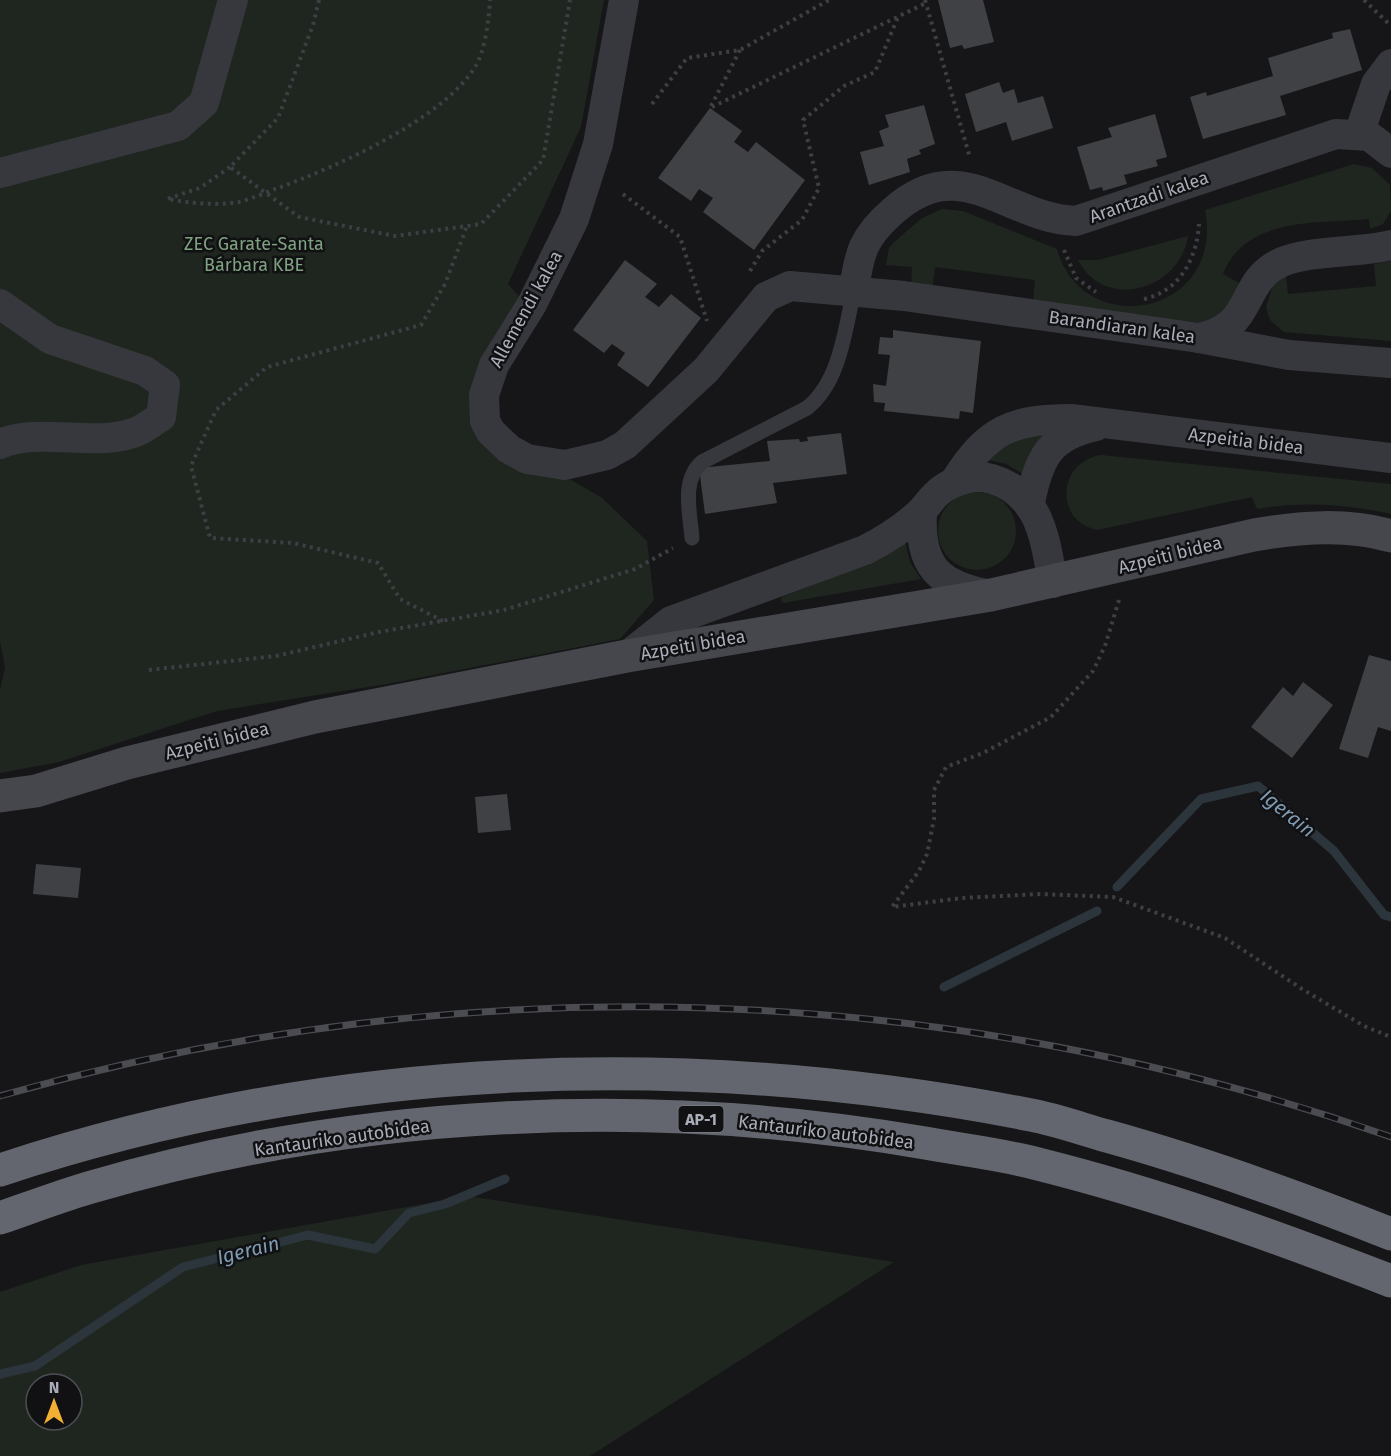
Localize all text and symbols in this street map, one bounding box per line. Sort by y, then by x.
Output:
street label: Arantzadi kalea [1086,166,1212,228]
park label: ZEC Garate-Santa Bárbara KBE [184,233,324,276]
street label: Allemendi kalea [485,247,567,371]
street label: Barandiaran kalea [1047,306,1197,348]
street label: Azpeitia bidea [1187,423,1305,459]
street label: Azpeiti bidea [1116,531,1224,579]
street label: Azpeiti bidea [639,625,747,665]
street label: Azpeiti bidea [163,717,271,765]
water label: Igerain [1256,784,1320,842]
road number: AP-1 [678,1106,724,1132]
street label: Kantauriko autobidea [737,1110,915,1154]
street label: Kantauriko autobidea [253,1115,431,1161]
water label: Igerain [214,1231,282,1269]
north arrow [24,1372,84,1432]
text: N [49,1378,59,1397]

